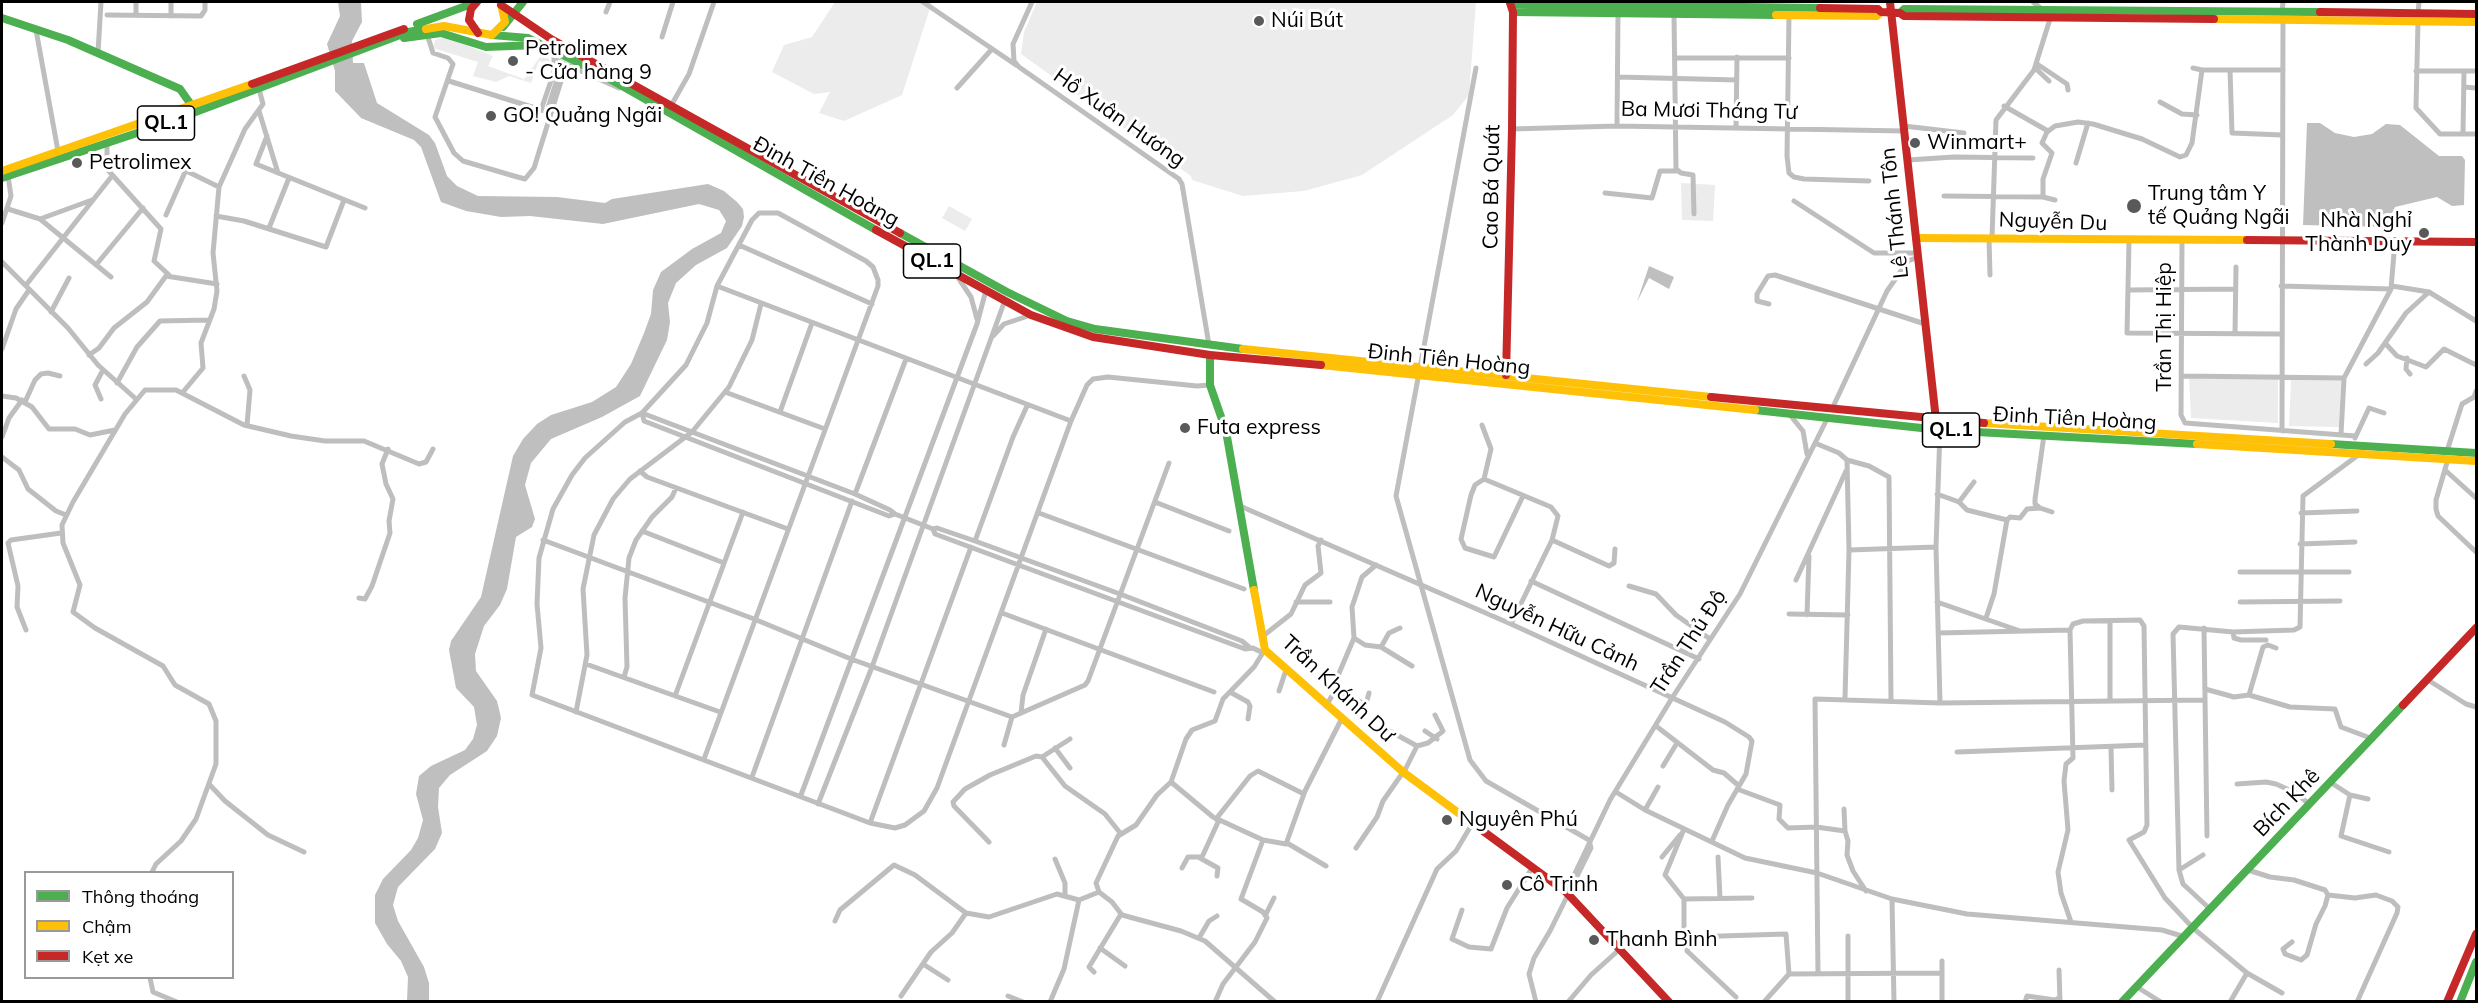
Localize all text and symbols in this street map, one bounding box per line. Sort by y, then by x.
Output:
place label: Núi Bút [1271,8,1343,34]
marker: Núi Bút [1252,14,1266,28]
place label: Petrolimex - Cửa hàng 9 [525,36,652,86]
marker: Petrolimex - Cửa hàng 9 [506,54,520,68]
street label: Hồ Xuân Hương [1048,63,1190,173]
street label: Ba Mươi Tháng Tư [1621,97,1797,125]
place label: GO! Quảng Ngãi [503,103,662,129]
road number: QL.1 [138,106,195,140]
marker: GO! Quảng Ngãi [484,109,498,123]
street label: Cao Bá Quát [1478,124,1506,250]
place label: Winmart+ [1927,130,2027,156]
street label: Đinh Tiên Hoàng [748,131,904,233]
marker: Winmart+ [1908,136,1922,150]
street label: Lê Thánh Tôn [1876,146,1914,280]
place label: Petrolimex [89,150,191,176]
marker: Petrolimex [70,156,84,170]
place label: Trung tâm Y tế Quảng Ngãi [2148,181,2289,231]
marker: Trung tâm Y tế Quảng Ngãi [2125,197,2143,215]
street label: Nguyễn Du [1998,208,2108,236]
place label: Nhà Nghỉ Thành Duy [2305,208,2412,258]
marker: Nhà Nghỉ Thành Duy [2417,226,2431,240]
road number: QL.1 [904,244,960,278]
street label: Trần Thị Hiệp [2152,262,2178,392]
street label: Đinh Tiên Hoàng [1366,339,1532,381]
street label: Đinh Tiên Hoàng [1993,402,2157,436]
road number: QL.1 [1922,413,1980,447]
place label: Futa express [1197,415,1321,441]
marker: Futa express [1178,421,1192,435]
street label: Nguyễn Hữu Cảnh [1471,579,1643,677]
street label: Trần Thủ Độ [1646,585,1732,699]
street label: Trần Khánh Dư [1276,630,1400,748]
street label: Bích Khê [2249,764,2325,842]
place label: Nguyên Phú [1459,807,1578,833]
marker: Nguyên Phú [1440,813,1454,827]
legend [24,871,234,979]
place label: Cô Trinh [1519,872,1598,898]
marker: Cô Trinh [1500,878,1514,892]
text: Thông thoáng [82,885,199,908]
text: Chậm [82,915,131,938]
place label: Thanh Bình [1606,927,1718,953]
marker: Thanh Bình [1587,933,1601,947]
text: Kẹt xe [82,945,133,968]

